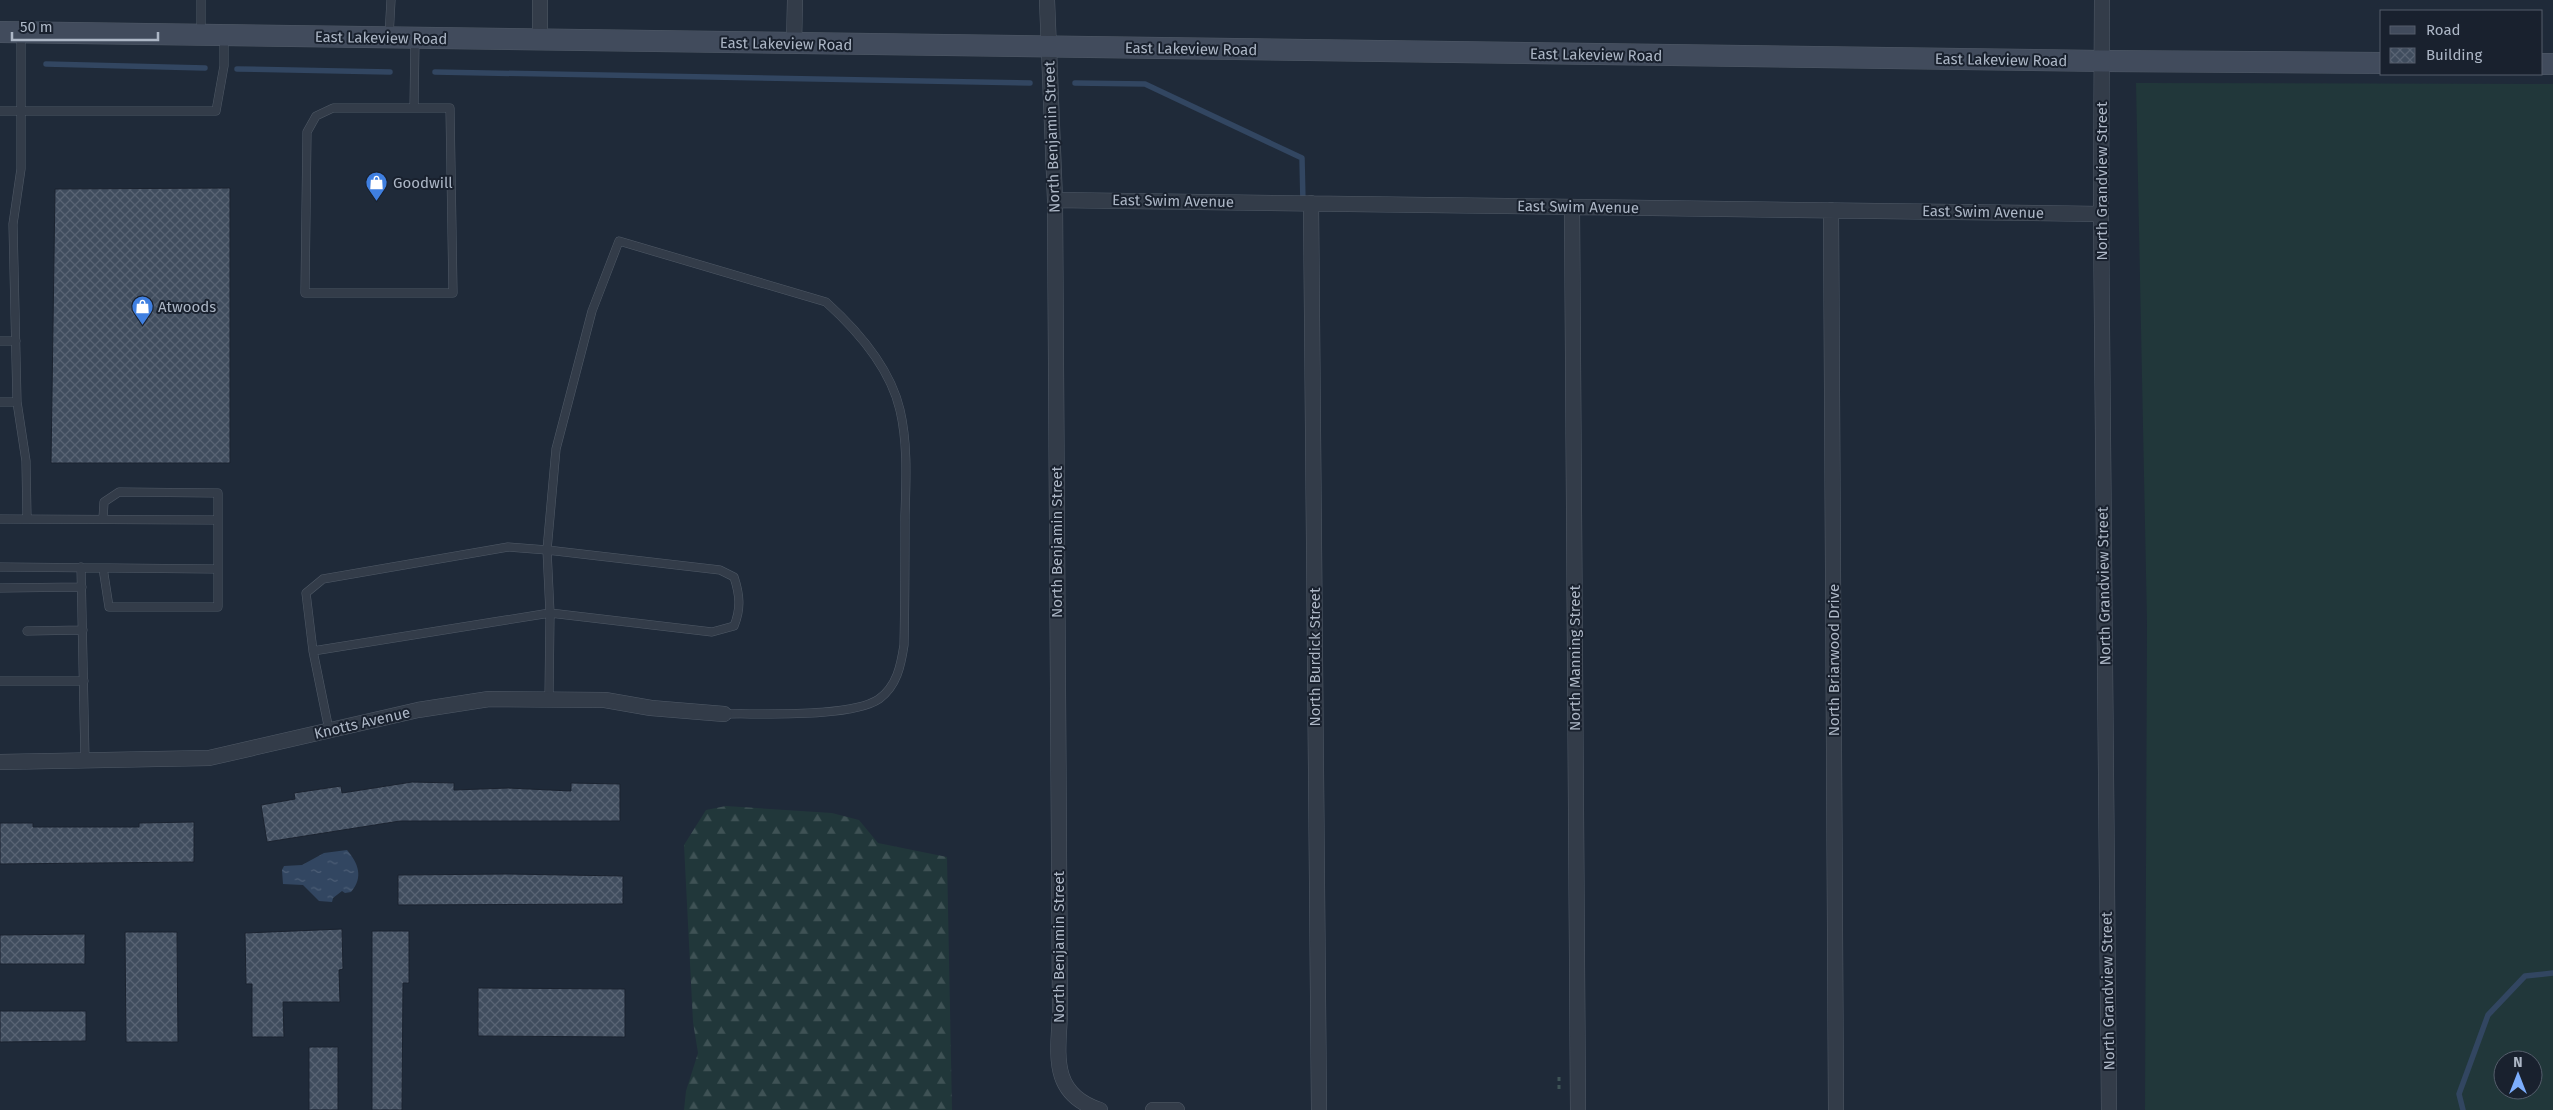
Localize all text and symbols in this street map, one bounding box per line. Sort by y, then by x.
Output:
scale bar [12,10,159,42]
legend [2380,10,2543,75]
text: 50 m [20,18,53,36]
text: Road [2426,21,2461,39]
street label: East Lakeview Road [315,28,447,48]
street label: East Lakeview Road [720,34,852,54]
street label: East Lakeview Road [1125,39,1257,59]
street label: East Lakeview Road [1530,45,1662,65]
text: Building [2426,46,2482,64]
street label: East Lakeview Road [1935,50,2067,70]
street label: North Benjamin Street [1040,60,1064,213]
street label: North Grandview Street [2093,101,2111,260]
shop icon: Goodwill [365,171,389,202]
place label: Goodwill [393,174,453,192]
street label: East Swim Avenue [1112,191,1234,211]
street label: East Swim Avenue [1517,197,1639,217]
street label: East Swim Avenue [1922,202,2044,222]
shop icon: Atwoods [130,295,154,326]
place label: Atwoods [158,298,216,316]
street label: North Benjamin Street [1048,465,1066,618]
street label: North Grandview Street [2094,506,2114,666]
street label: North Manning Street [1566,584,1584,731]
street label: North Briarwood Drive [1825,584,1843,736]
street label: North Burdick Street [1306,587,1324,726]
street label: Knotts Avenue [312,703,412,743]
street label: North Benjamin Street [1050,870,1068,1023]
street label: North Grandview Street [2098,911,2118,1071]
north arrow [2493,1050,2543,1100]
text: N [2513,1054,2523,1071]

